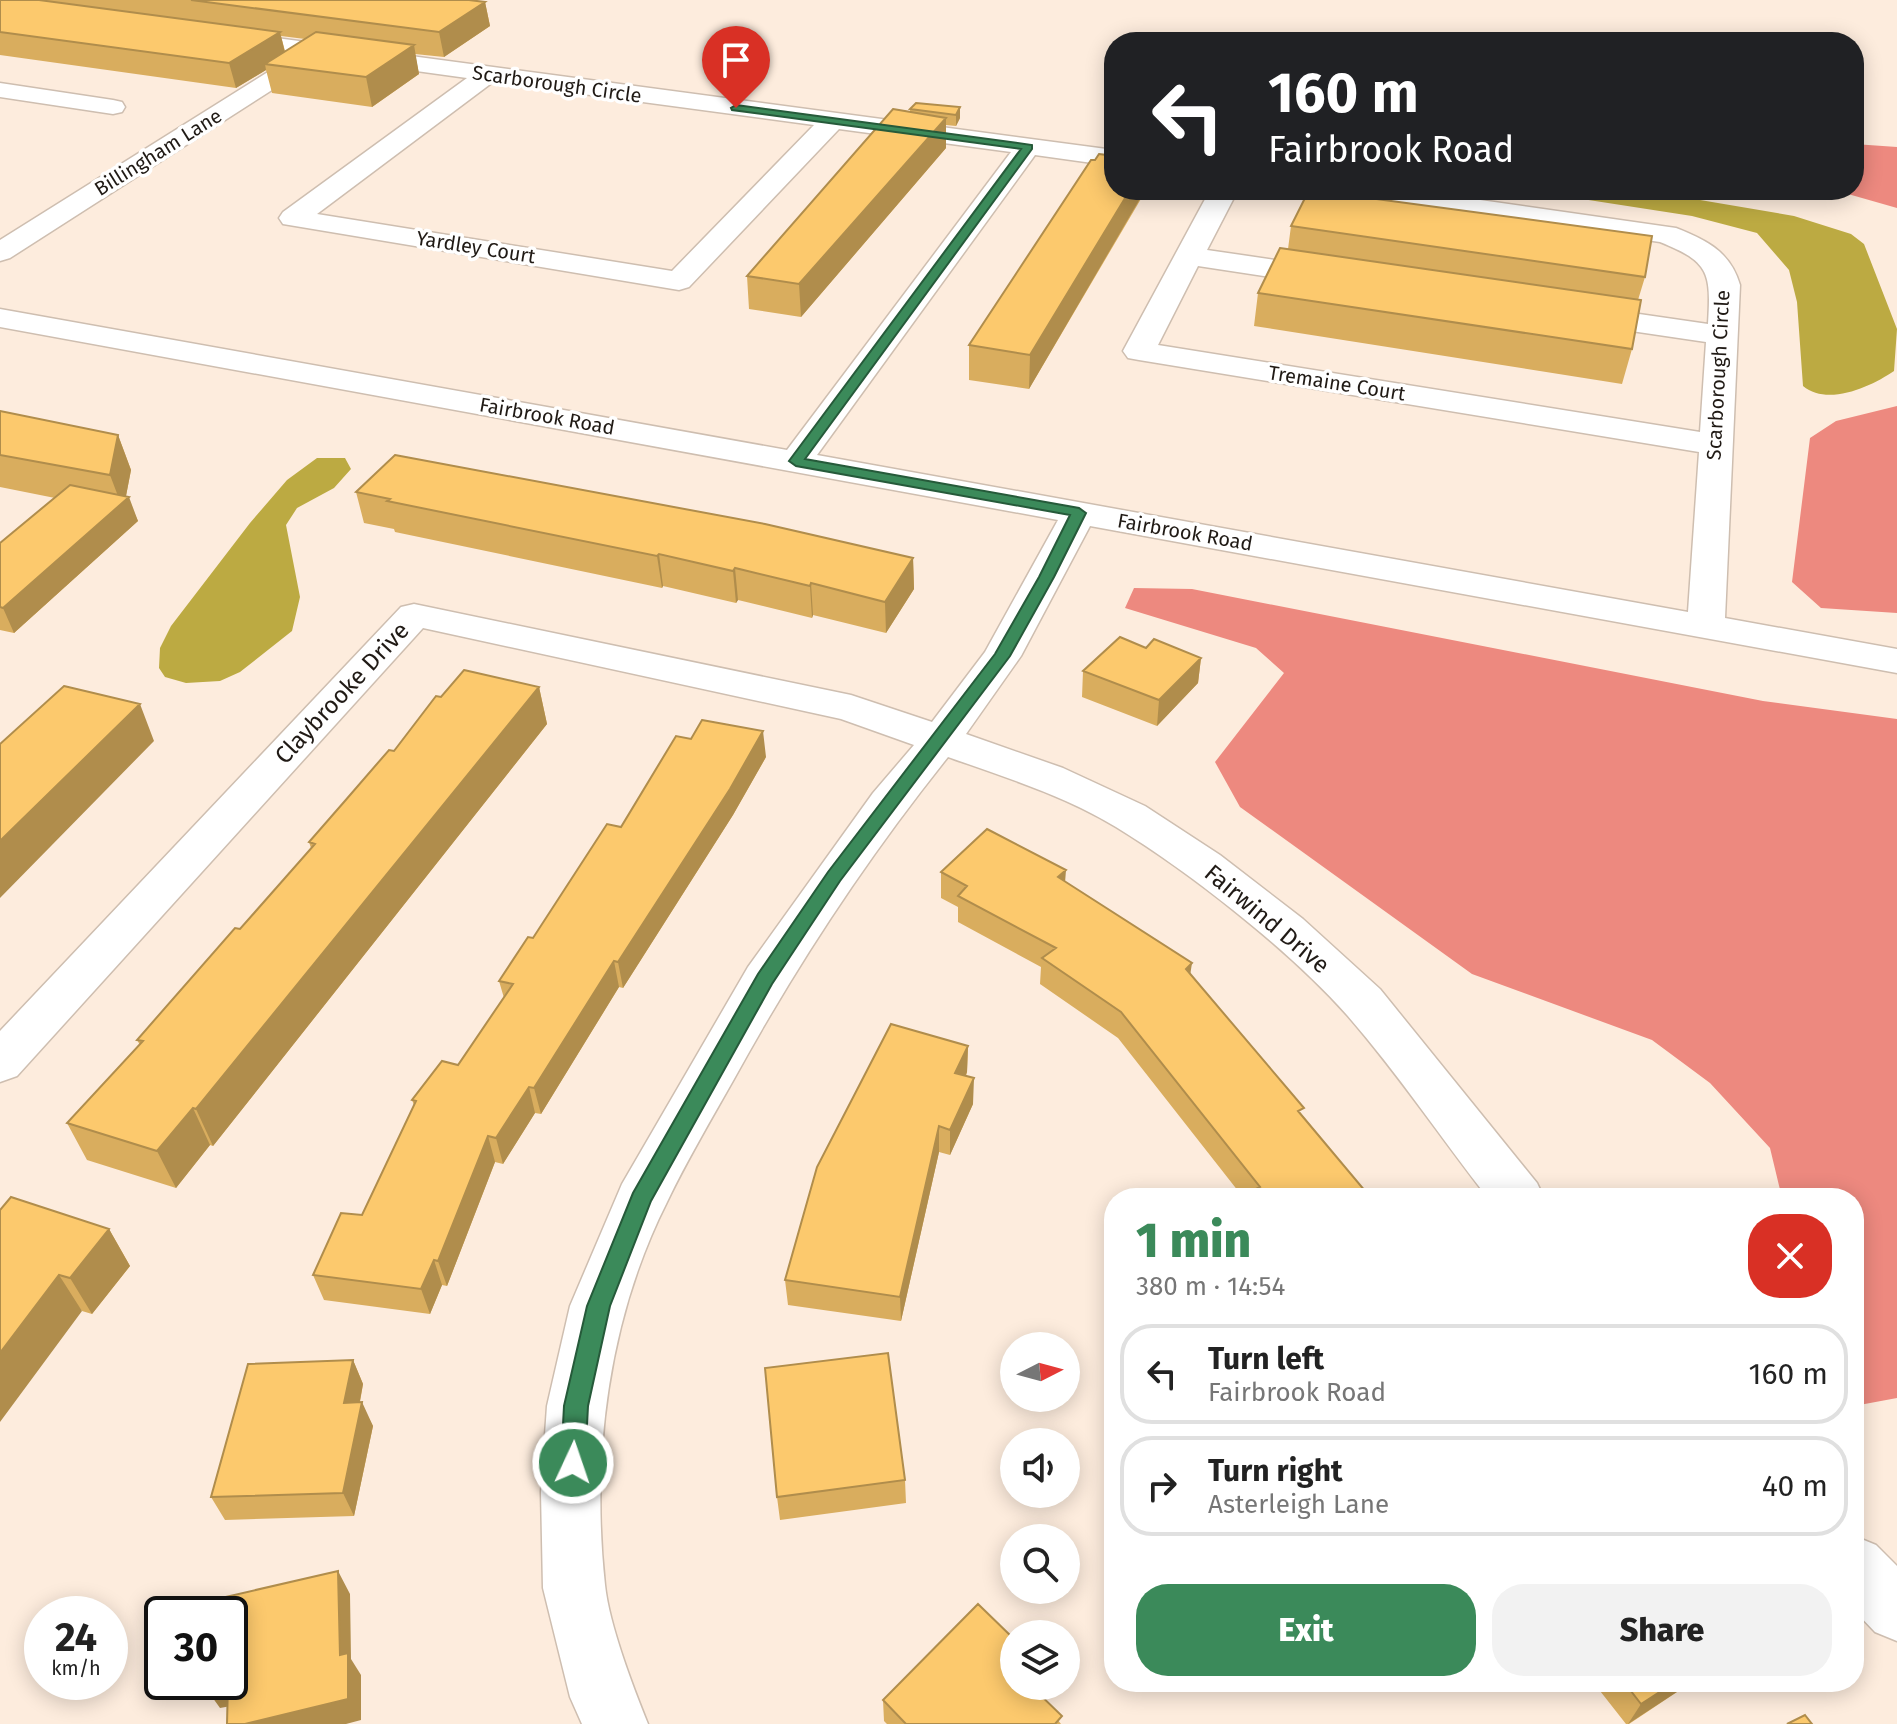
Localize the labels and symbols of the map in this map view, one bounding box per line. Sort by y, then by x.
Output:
pin [702,26,770,108]
street label: Scarborough Circle [471,60,643,108]
street label: Billingham Lane [90,103,226,201]
street label: Yardley Court [415,226,538,268]
street label: Scarborough Circle [1702,289,1734,461]
street label: Tremaine Court [1267,360,1408,406]
street label: Fairbrook Road [478,392,616,440]
street label: Fairbrook Road [1116,508,1254,556]
street label: Claybrooke Drive [269,616,415,770]
street label: Fairwind Drive [1199,859,1335,979]
north arrow [1000,1332,1080,1412]
position arrow [531,1421,615,1505]
speed limit sign: 30 [144,1596,248,1700]

